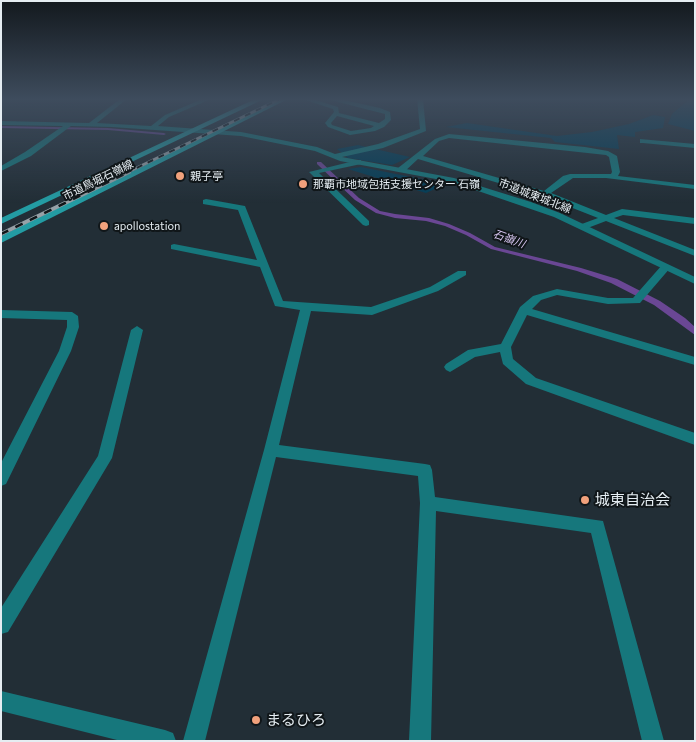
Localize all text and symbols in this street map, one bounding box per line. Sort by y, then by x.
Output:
street label: 市道鳥堀石嶺線 [61,157,135,203]
place label: 親子亭 [190,169,223,183]
marker: 親子亭 [174,170,186,182]
street label: 市道城東城北線 [497,176,573,216]
place label: 那覇市地域包括支援センター 石嶺 [313,177,480,191]
marker: 那覇市地域包括支援センター 石嶺 [297,178,309,190]
place label: apollostation [114,219,180,233]
marker: apollostation [98,220,110,232]
water label: 石嶺川 [491,227,527,251]
place label: 城東自治会 [595,491,670,509]
marker: 城東自治会 [579,494,591,506]
place label: まるひろ [266,711,326,729]
marker: まるひろ [250,714,262,726]

